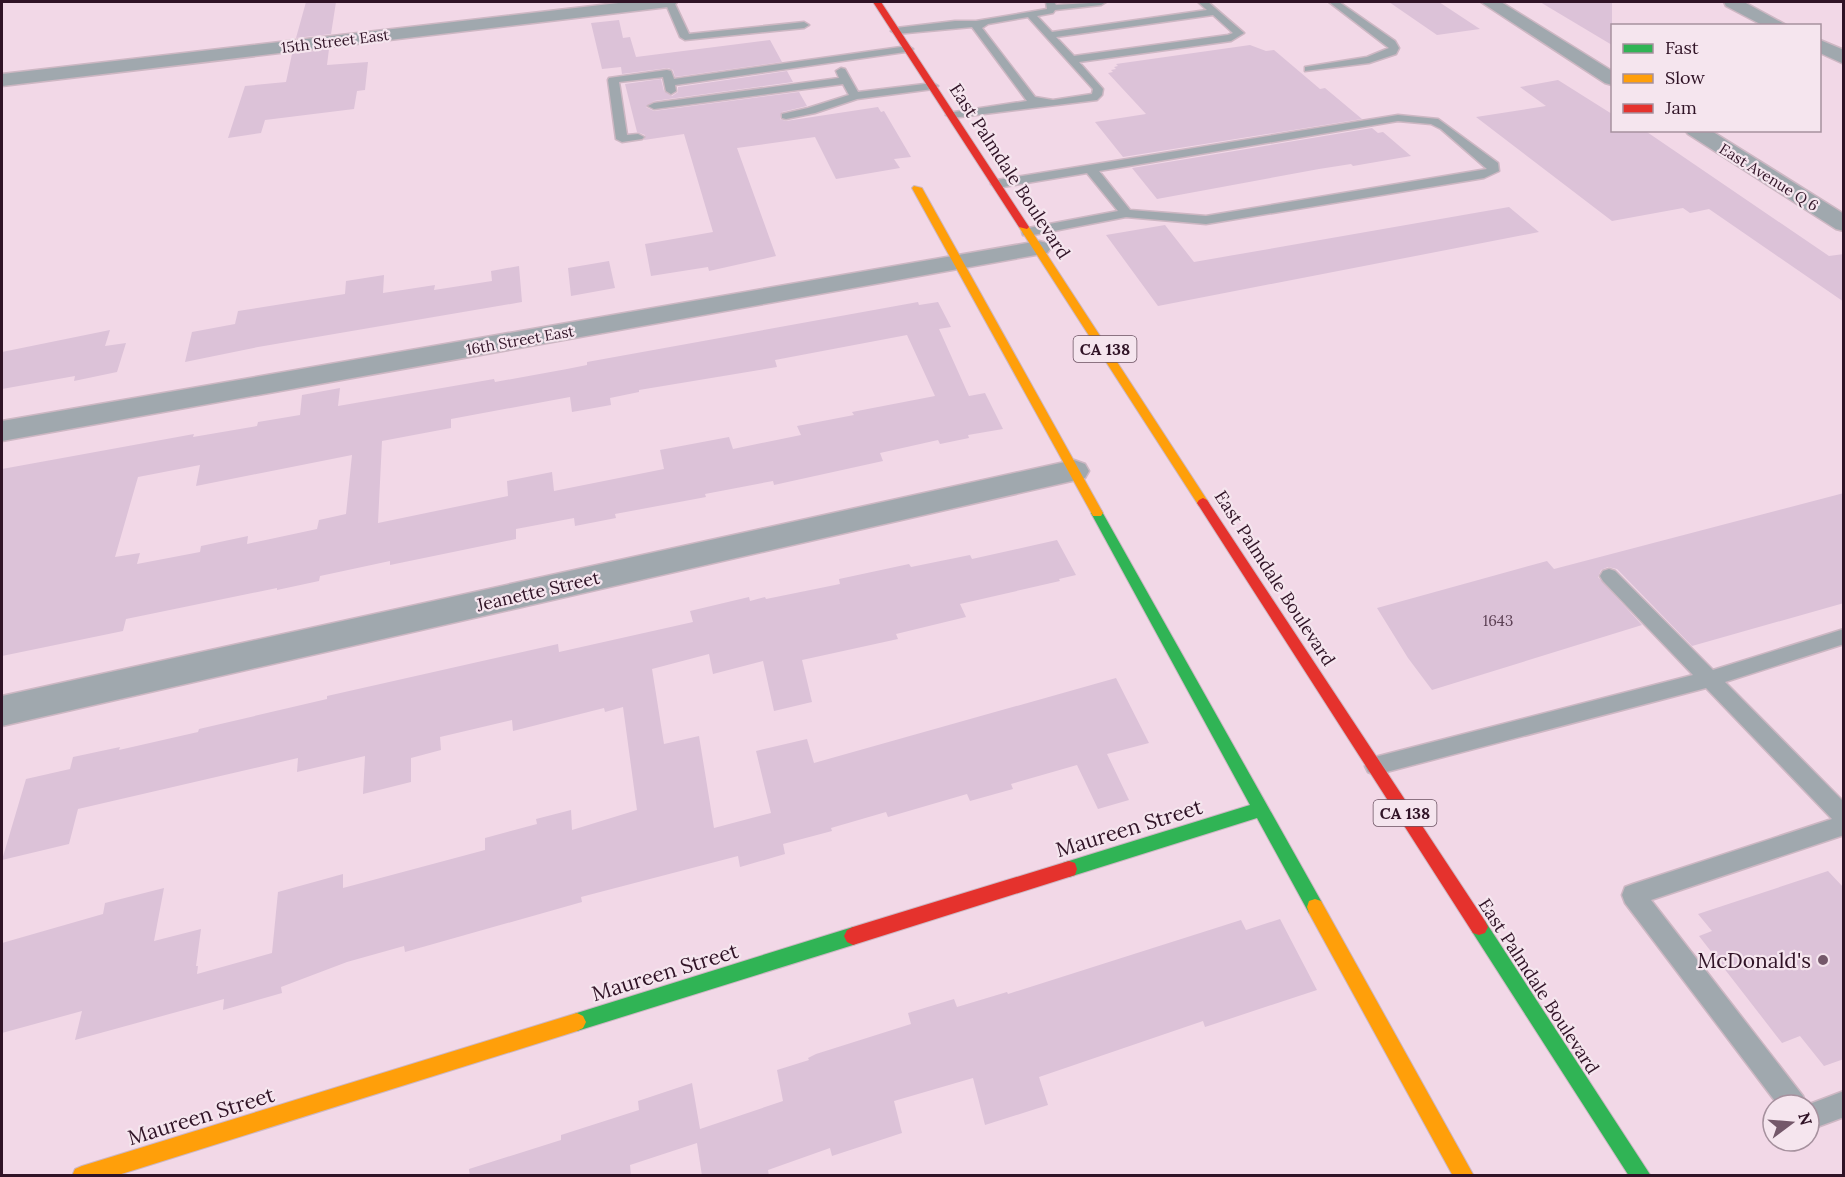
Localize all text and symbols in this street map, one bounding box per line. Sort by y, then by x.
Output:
legend [1611,24,1821,132]
street label: 15th Street East [280,25,390,57]
text: Fast [1665,36,1699,59]
text: Slow [1665,66,1705,89]
street label: East Palmdale Boulevard [945,79,1076,263]
text: Jam [1664,96,1697,119]
street label: East Avenue Q 6 [1716,139,1822,215]
street label: 16th Street East [465,321,576,359]
road number: CA 138 [1074,336,1136,362]
street label: East Palmdale Boulevard [1210,486,1341,670]
street label: Jeanette Street [473,566,602,617]
house number: 1643 [1483,611,1513,630]
street label: Maureen Street [1052,793,1206,863]
road number: CA 138 [1374,800,1436,826]
street label: East Palmdale Boulevard [1474,894,1605,1078]
street label: Maureen Street [588,937,742,1007]
place label: McDonald's [1697,947,1811,974]
marker: McDonald's [1816,953,1830,967]
street label: Maureen Street [124,1081,278,1151]
north arrow [1761,1093,1821,1153]
text: N [1794,1110,1817,1128]

